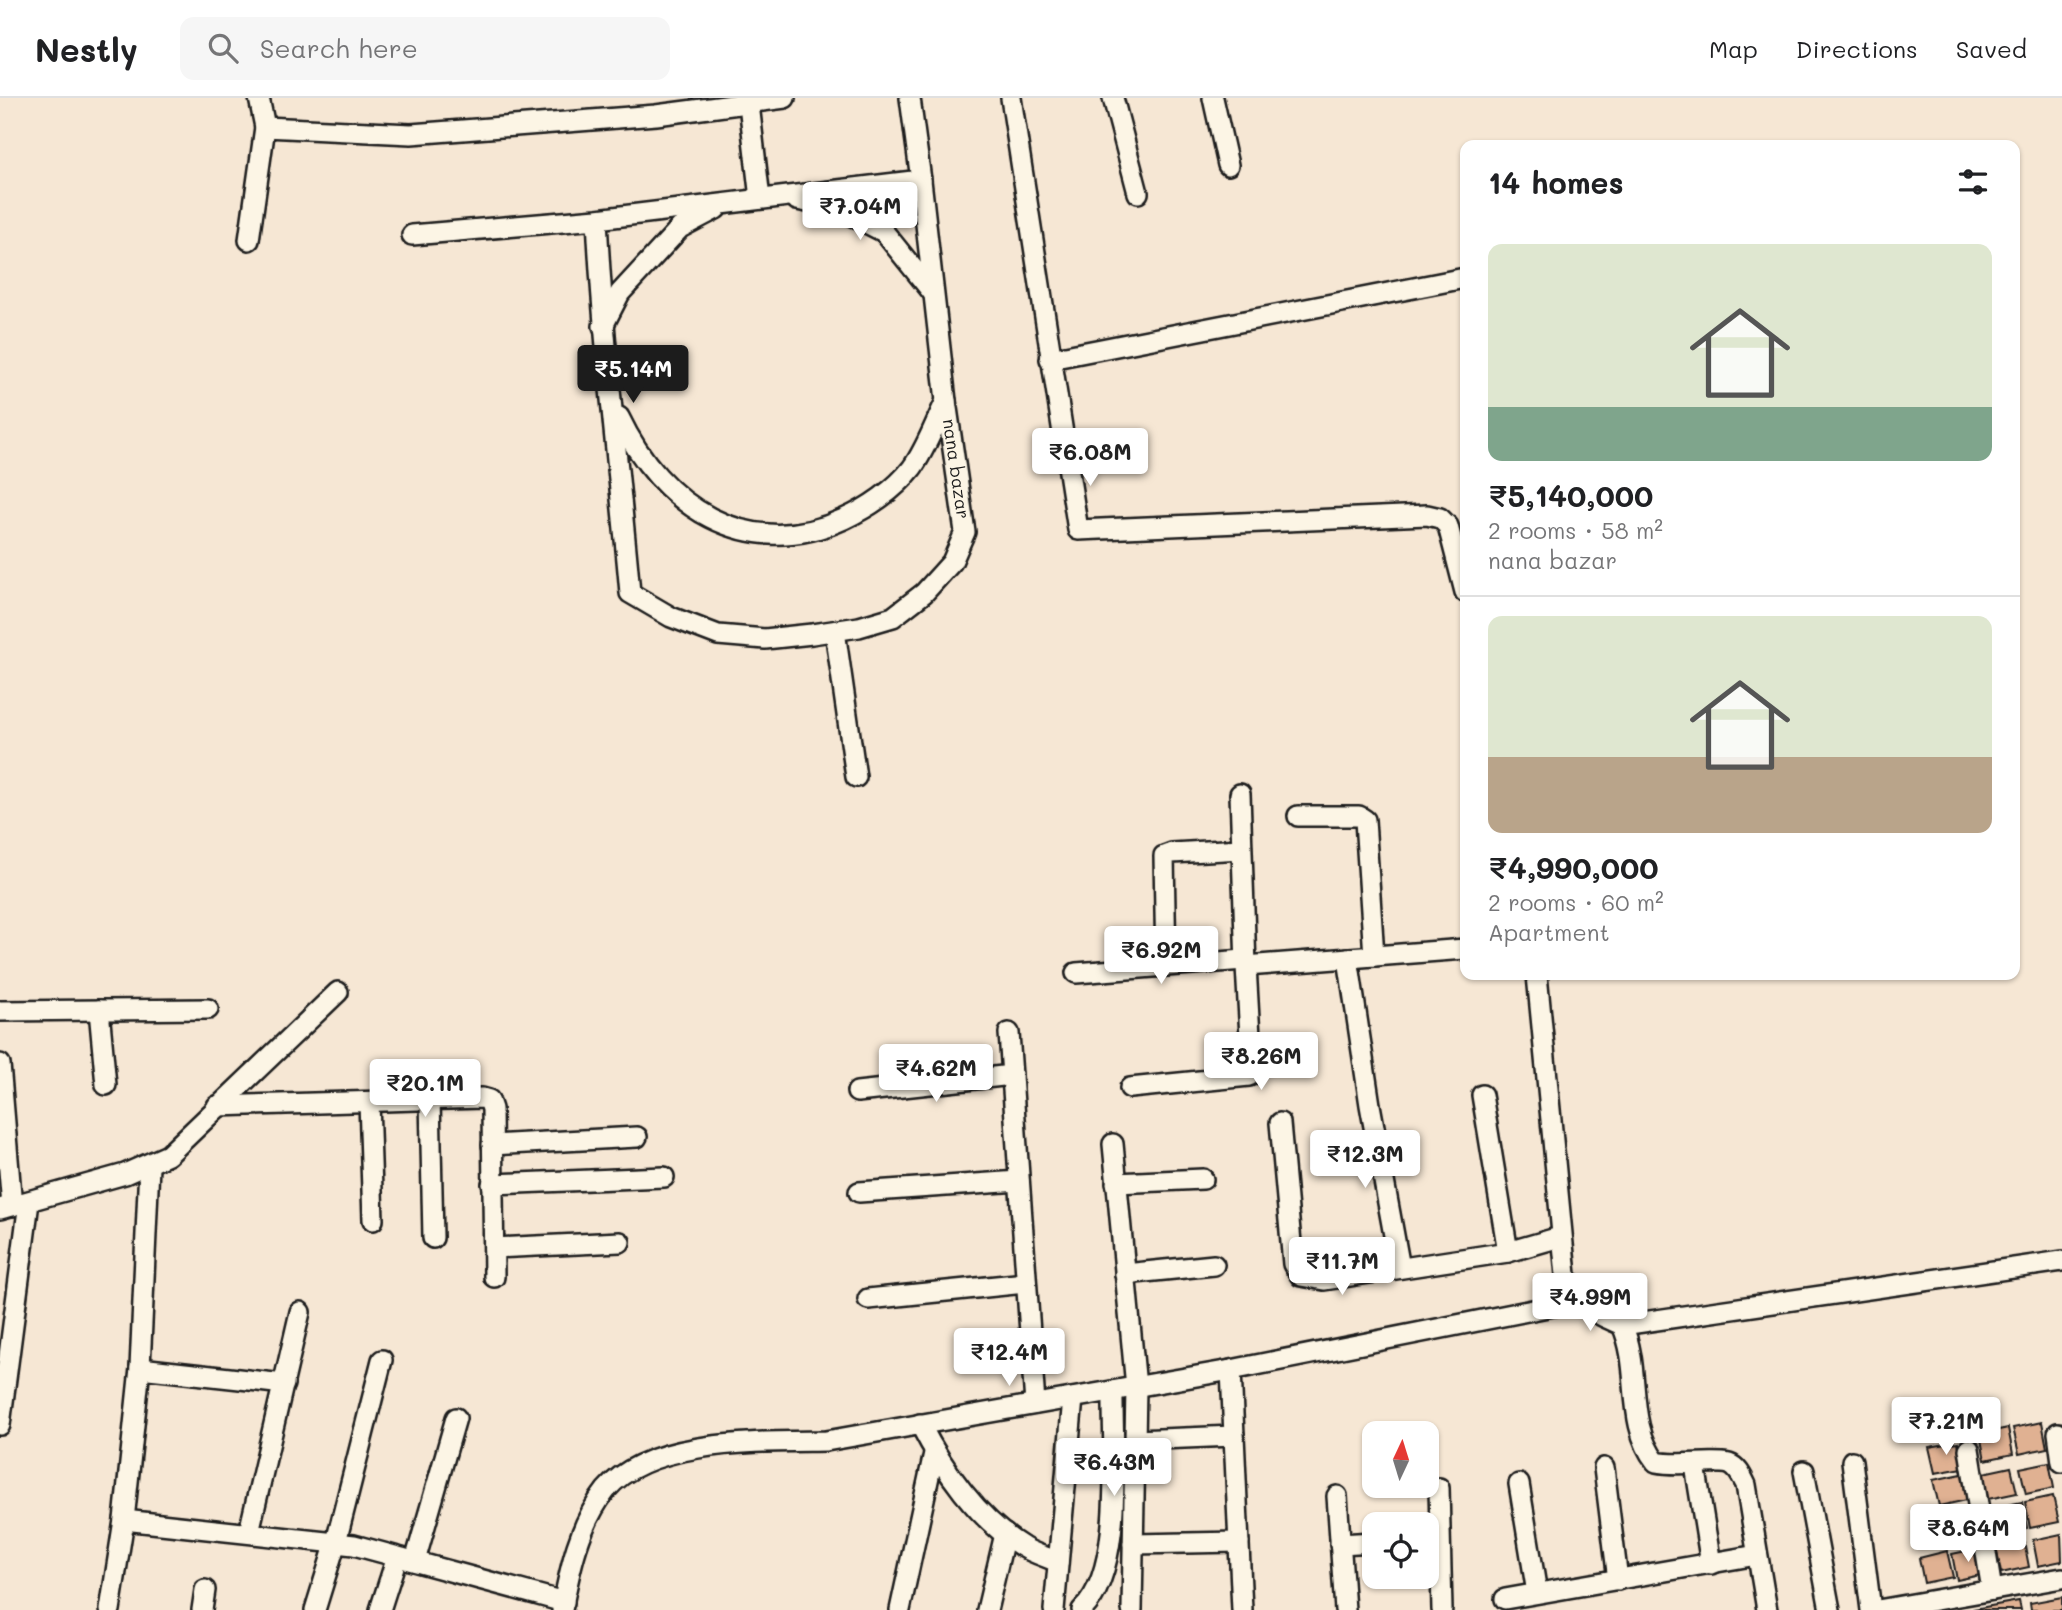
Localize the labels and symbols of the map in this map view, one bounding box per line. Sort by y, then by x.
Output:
pin: ₹7.04M [803,183,917,242]
pin: ₹5.14M [576,345,690,405]
street label: nana bazar [938,417,976,520]
pin: ₹6.08M [1033,428,1147,488]
pin: ₹6.92M [1104,926,1218,986]
pin: ₹8.26M [1204,1032,1318,1092]
pin: ₹4.62M [879,1044,993,1104]
pin: ₹20.1M [368,1060,482,1119]
pin: ₹12.3M [1308,1130,1422,1190]
pin: ₹11.7M [1285,1238,1399,1297]
pin: ₹4.99M [1533,1274,1647,1333]
pin: ₹12.4M [952,1328,1066,1388]
pin: ₹7.21M [1889,1398,2003,1457]
north arrow [1362,1421,1438,1498]
pin: ₹6.43M [1057,1438,1171,1498]
pin: ₹8.64M [1911,1504,2025,1564]

